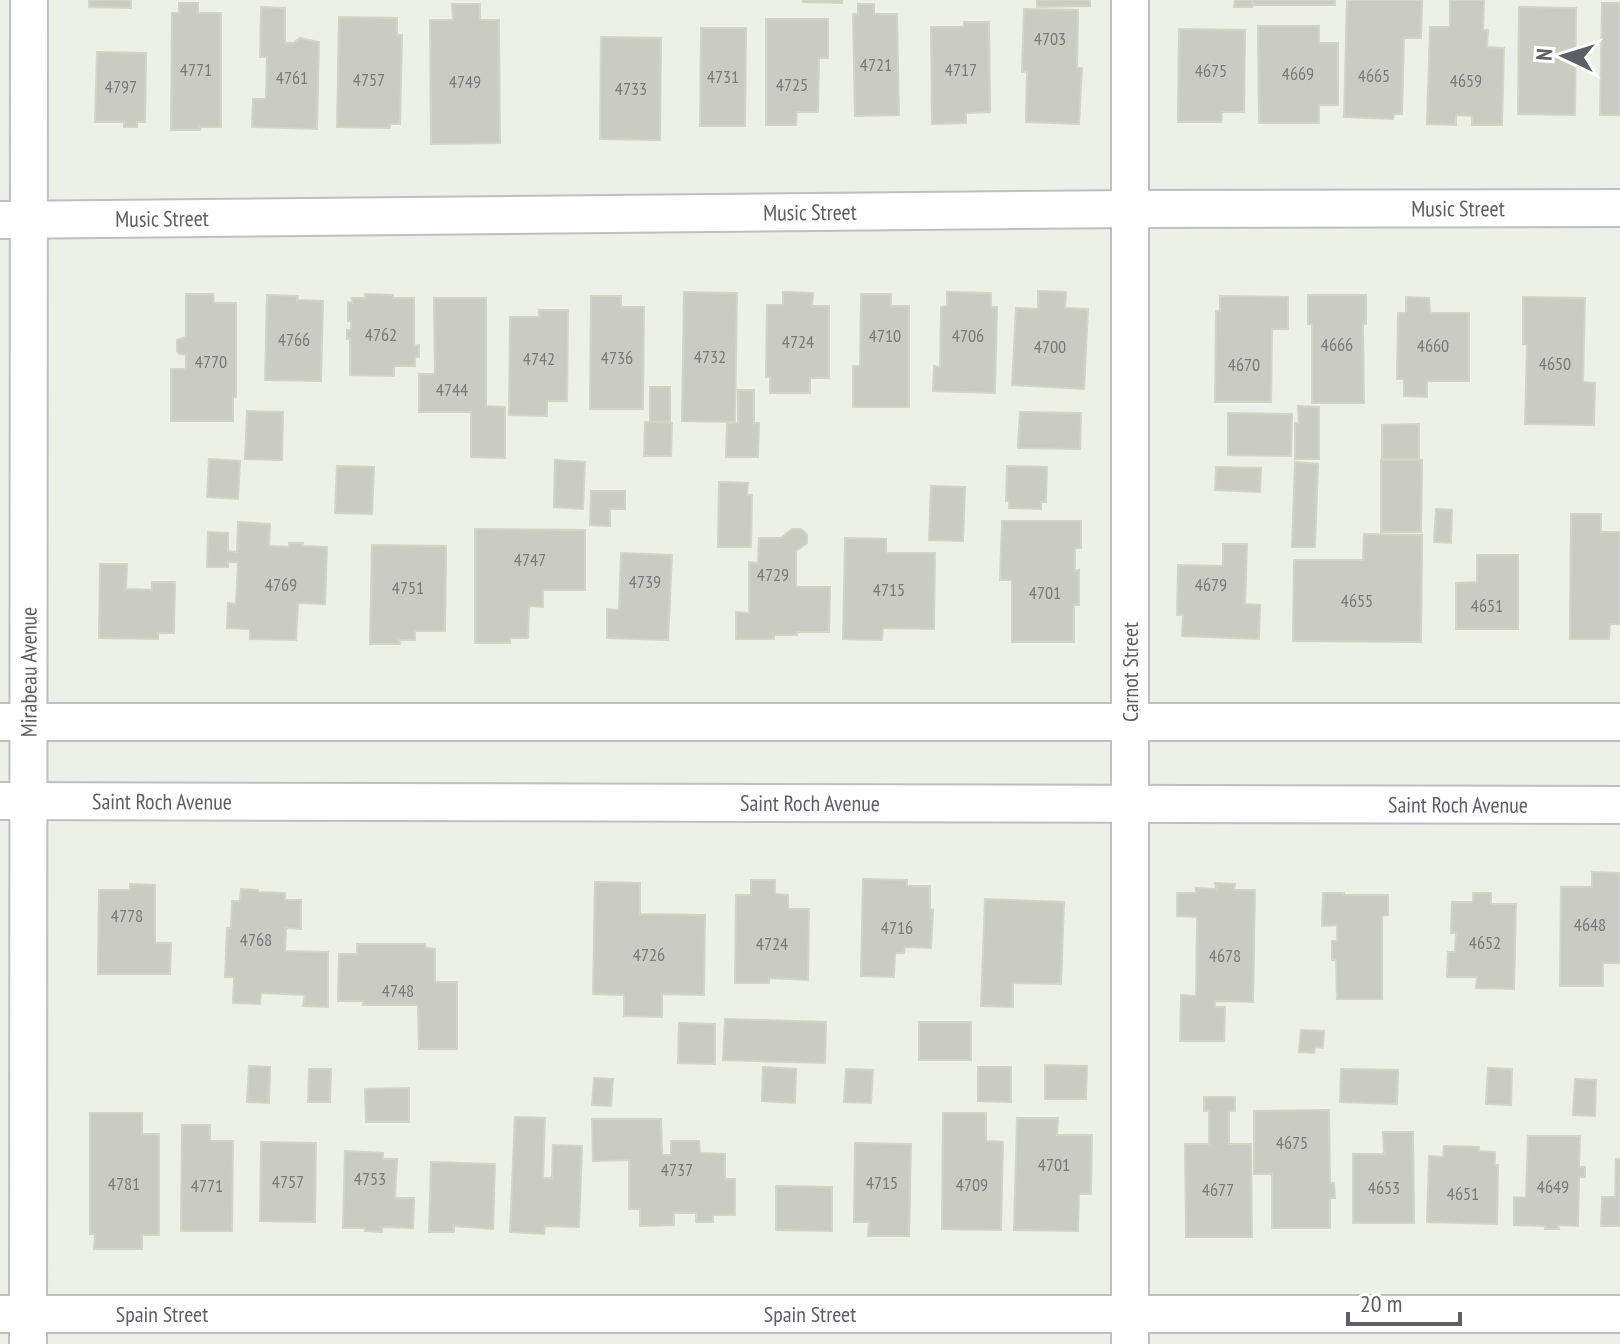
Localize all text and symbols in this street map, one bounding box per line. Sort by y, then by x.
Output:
north arrow [1524,16,1604,96]
house number: 4703 [1034,27,1066,50]
text: N [1530,48,1558,62]
house number: 4721 [860,53,892,76]
house number: 4771 [180,58,212,81]
house number: 4717 [945,58,977,81]
house number: 4675 [1195,59,1227,82]
house number: 4669 [1282,62,1314,85]
house number: 4665 [1358,64,1390,87]
house number: 4731 [707,65,739,88]
house number: 4761 [276,66,308,89]
house number: 4757 [353,68,385,91]
house number: 4659 [1450,69,1482,92]
house number: 4749 [449,70,481,93]
house number: 4725 [776,73,808,96]
house number: 4797 [105,75,137,98]
house number: 4733 [615,77,647,100]
street label: Music Street [1411,194,1505,222]
street label: Music Street [763,198,857,227]
street label: Music Street [115,204,209,233]
house number: 4762 [365,323,397,346]
house number: 4710 [869,324,901,347]
house number: 4706 [952,324,984,347]
house number: 4766 [278,328,310,351]
house number: 4724 [782,330,814,353]
house number: 4666 [1321,333,1353,356]
house number: 4660 [1417,334,1449,357]
house number: 4700 [1034,335,1066,358]
house number: 4732 [694,345,726,368]
house number: 4736 [601,346,633,369]
house number: 4742 [523,347,555,370]
house number: 4770 [195,350,227,373]
house number: 4650 [1539,352,1571,375]
house number: 4670 [1228,353,1260,376]
house number: 4744 [436,378,468,401]
house number: 4747 [514,548,546,571]
house number: 4729 [757,563,789,586]
house number: 4739 [629,570,661,593]
house number: 4769 [265,573,297,596]
house number: 4679 [1195,573,1227,596]
house number: 4751 [392,576,424,599]
house number: 4715 [873,578,905,601]
house number: 4701 [1029,581,1061,604]
house number: 4655 [1341,589,1373,612]
house number: 4651 [1471,594,1503,617]
street label: Mirabeau Avenue [14,607,43,737]
street label: Carnot Street [1116,622,1144,722]
street label: Saint Roch Avenue [92,787,232,816]
street label: Saint Roch Avenue [740,789,880,817]
street label: Saint Roch Avenue [1388,790,1528,819]
house number: 4778 [111,904,143,927]
house number: 4648 [1574,913,1606,936]
house number: 4716 [881,916,913,939]
house number: 4768 [240,928,272,951]
house number: 4652 [1469,931,1501,954]
house number: 4724 [756,932,788,955]
house number: 4726 [633,943,665,966]
house number: 4678 [1209,944,1241,967]
house number: 4748 [382,979,414,1002]
house number: 4675 [1276,1131,1308,1154]
house number: 4701 [1038,1153,1070,1176]
house number: 4737 [661,1158,693,1181]
house number: 4753 [354,1167,386,1190]
house number: 4757 [272,1170,304,1193]
house number: 4715 [866,1171,898,1194]
house number: 4781 [108,1172,140,1195]
house number: 4709 [956,1173,988,1196]
house number: 4771 [191,1174,223,1197]
house number: 4649 [1537,1175,1569,1198]
house number: 4653 [1368,1176,1400,1199]
house number: 4677 [1202,1178,1234,1201]
house number: 4651 [1447,1182,1479,1205]
scale bar [1348,1276,1460,1326]
text: 20 m [1360,1288,1402,1319]
street label: Spain Street [116,1300,208,1328]
street label: Spain Street [764,1300,856,1328]

